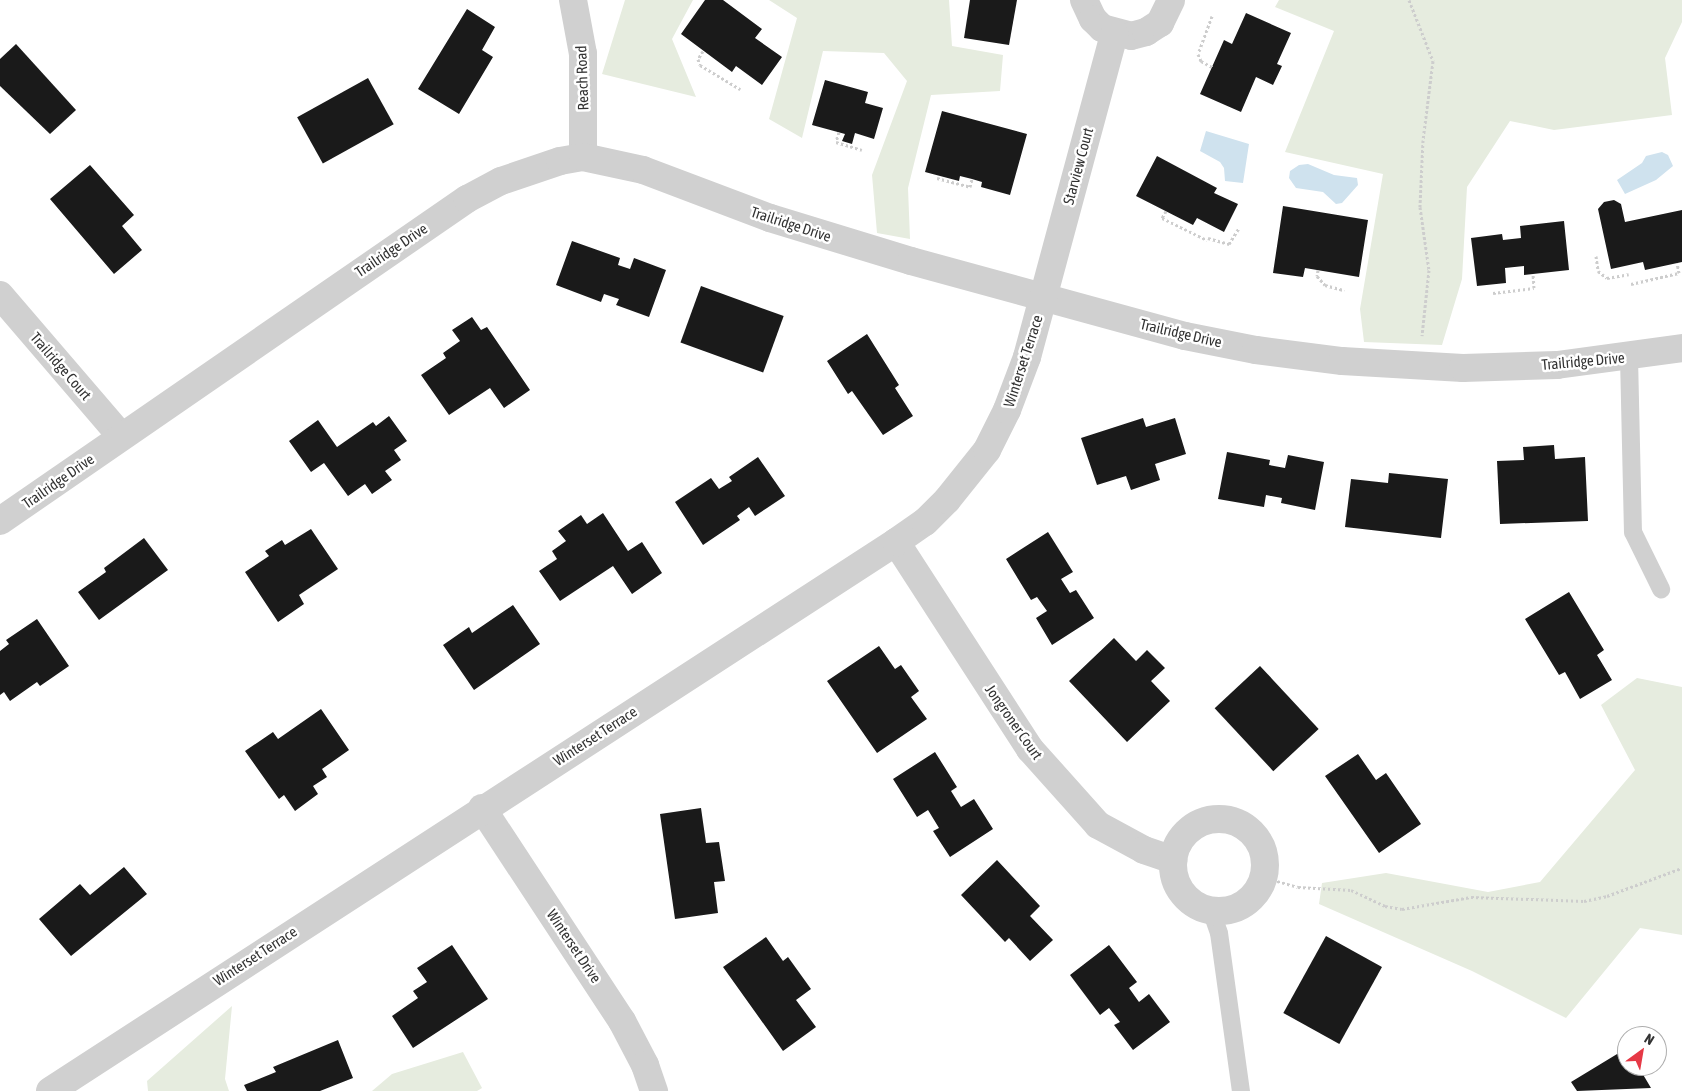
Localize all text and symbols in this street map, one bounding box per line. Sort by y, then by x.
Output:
street label: Reach Road [572,45,592,111]
street label: Starview Court [1059,126,1097,206]
street label: Trailridge Drive [749,203,833,245]
street label: Trailridge Drive [351,219,431,281]
street label: Winterset Terrace [1000,313,1046,409]
street label: Trailridge Drive [1138,315,1224,351]
street label: Trailridge Court [27,328,95,404]
street label: Trailridge Drive [1541,348,1625,374]
street label: Trailridge Drive [19,450,97,512]
street label: Jongroner Court [982,681,1046,763]
street label: Winterset Terrace [550,702,640,770]
street label: Winterset Drive [543,906,605,986]
street label: Winterset Terrace [210,922,300,990]
north arrow [1617,1026,1667,1076]
text: N [1642,1030,1657,1048]

